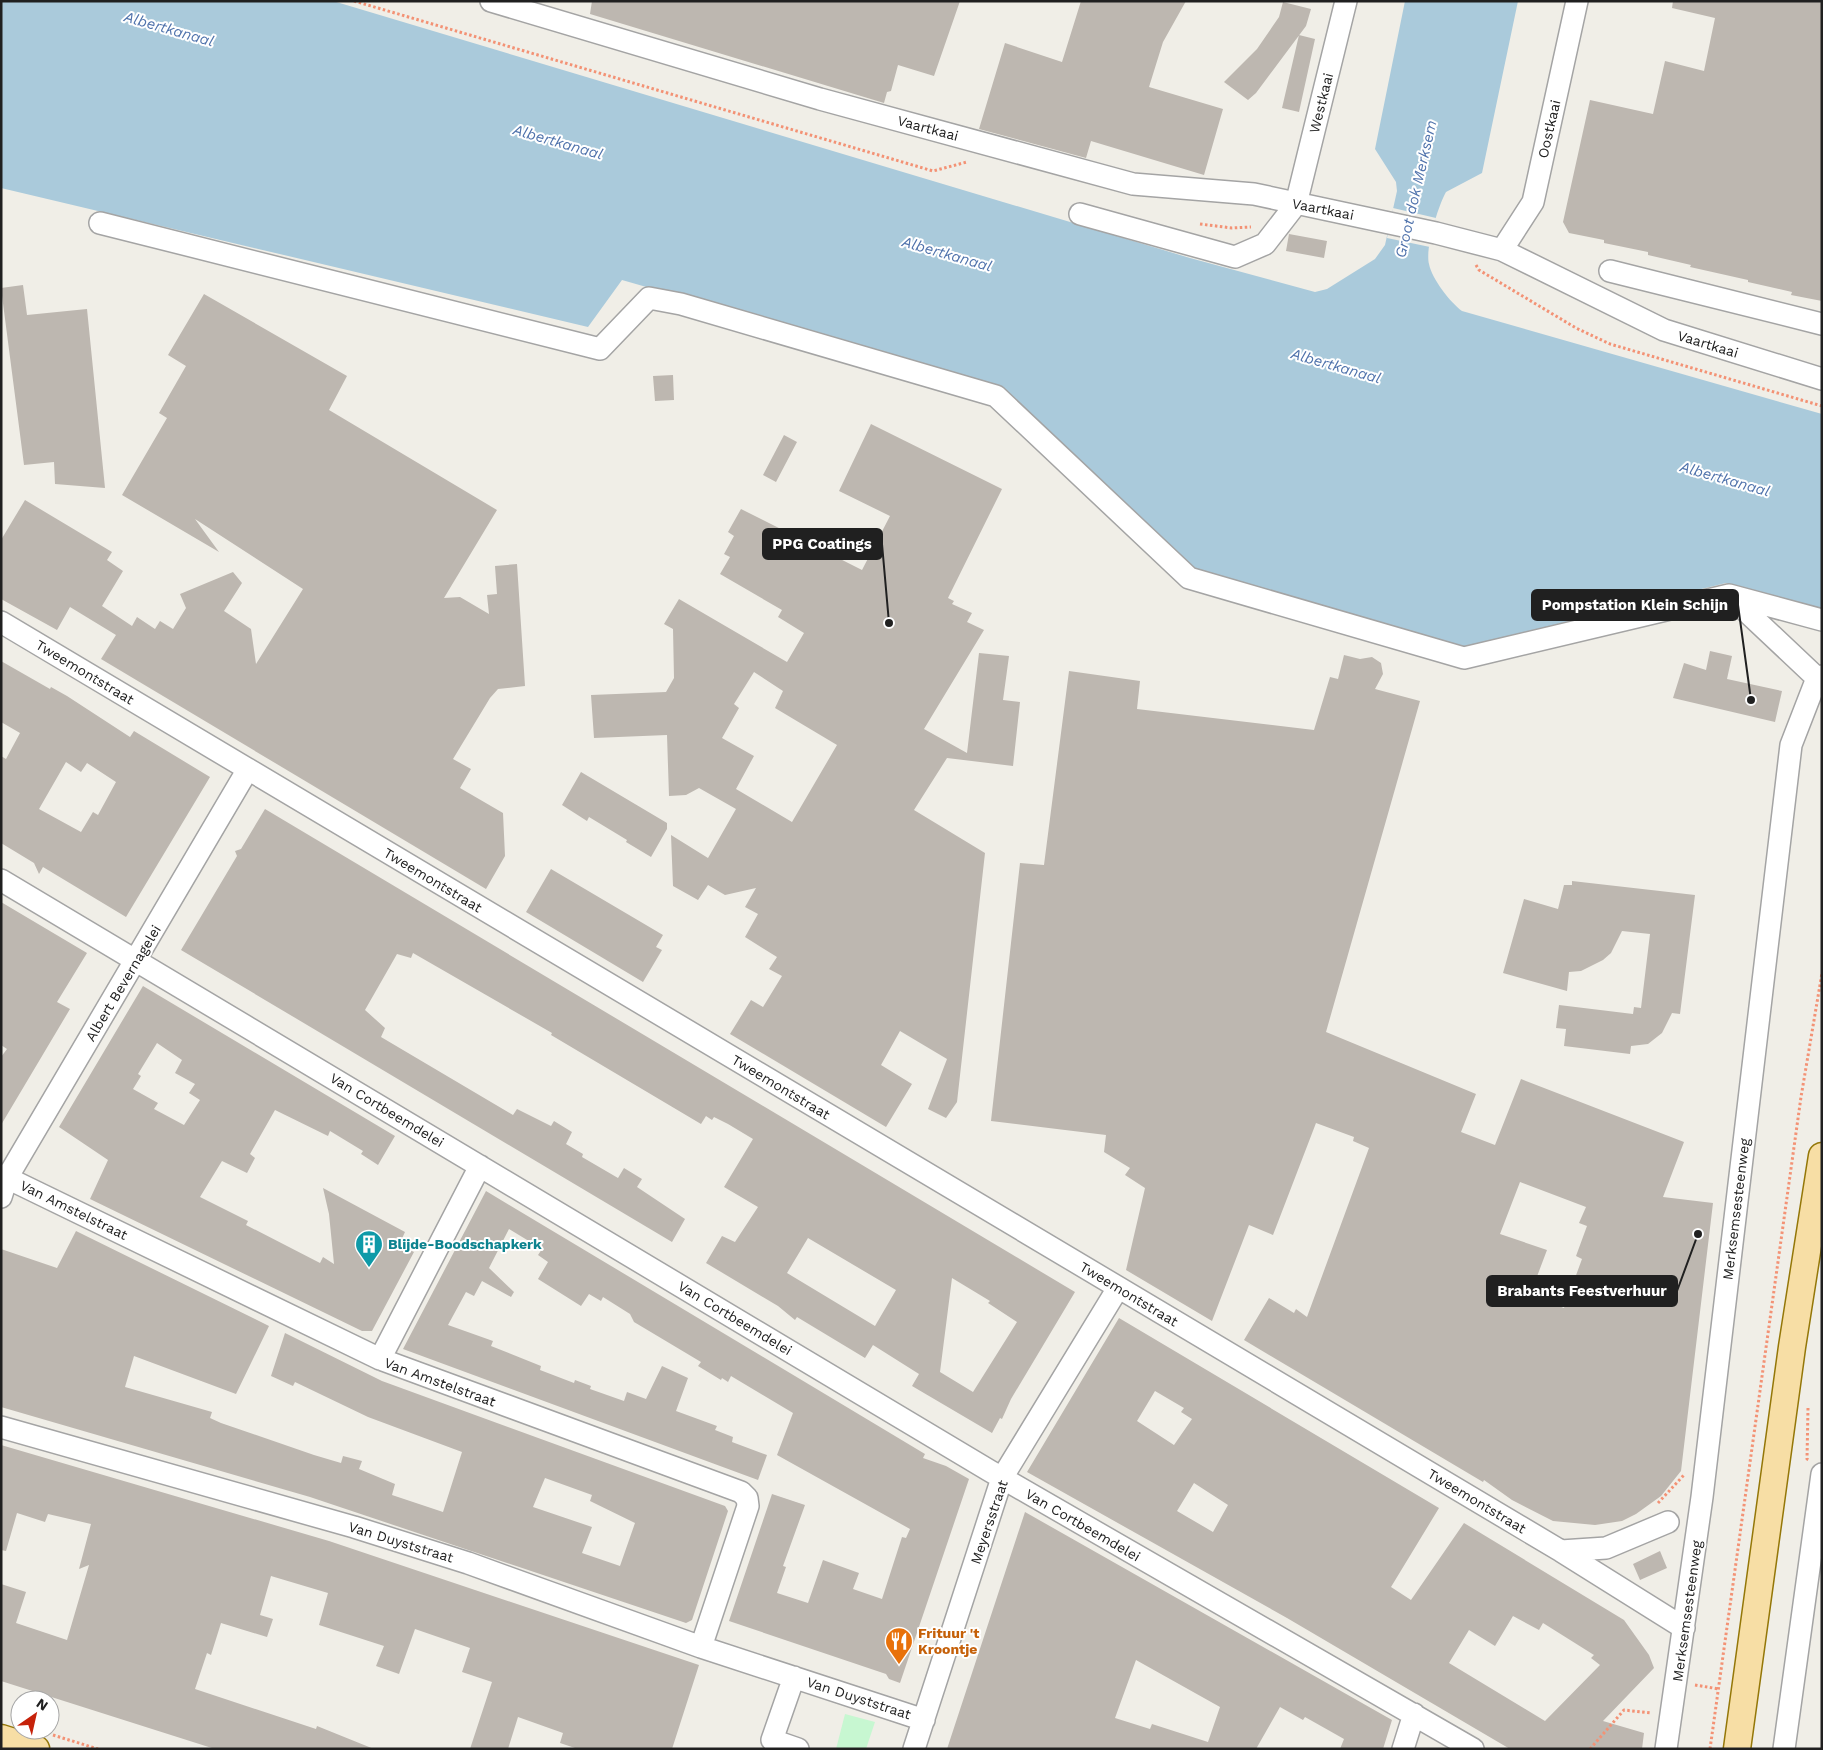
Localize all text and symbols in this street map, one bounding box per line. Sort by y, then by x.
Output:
water label: Albertkanaal [121,7,216,51]
street label: Westkaai [1306,71,1336,135]
street label: Oostkaai [1535,98,1563,160]
street label: Vaartkaai [896,112,960,144]
water label: Groot dok Merksem [1391,118,1441,260]
water label: Albertkanaal [510,120,605,164]
street label: Vaartkaai [1291,195,1355,223]
water label: Albertkanaal [899,232,994,276]
street label: Vaartkaai [1676,327,1740,361]
water label: Albertkanaal [1288,344,1383,388]
water label: Albertkanaal [1677,457,1772,501]
callout: PPG Coatings [763,529,882,559]
text: PPG Coatings [772,535,872,553]
callout: Pompstation Klein Schijn [1532,590,1738,620]
text: Pompstation Klein Schijn [1542,596,1728,614]
street label: Tweemontstraat [33,636,137,708]
street label: Tweemontstraat [381,844,485,916]
street label: Albert Bevernagelei [82,922,164,1044]
street label: Tweemontstraat [729,1051,833,1123]
street label: Van Cortbeemdelei [327,1070,447,1150]
street label: Merksemsesteenweg [1719,1137,1753,1281]
street label: Van Amstelstraat [18,1177,130,1243]
building icon: Blijde-Boodschapkerk [354,1229,384,1268]
place label: Blijde-Boodschapkerk [388,1236,542,1252]
street label: Tweemontstraat [1077,1258,1181,1330]
callout: Brabants Feestverhuur [1487,1276,1677,1306]
street label: Van Cortbeemdelei [675,1278,795,1358]
text: Brabants Feestverhuur [1497,1282,1667,1300]
street label: Van Amstelstraat [382,1354,498,1410]
street label: Tweemontstraat [1425,1465,1529,1537]
street label: Meyersstraat [967,1478,1011,1566]
street label: Van Cortbeemdelei [1023,1486,1143,1564]
street label: Van Duyststraat [347,1518,455,1566]
street label: Merksemsesteenweg [1669,1539,1705,1683]
place label: Frituur 't Kroontje [918,1625,979,1657]
restaurant icon: Frituur 't Kroontje [884,1626,914,1665]
street label: Van Duyststraat [805,1674,913,1722]
north arrow [10,1690,60,1740]
text: N [33,1695,51,1714]

